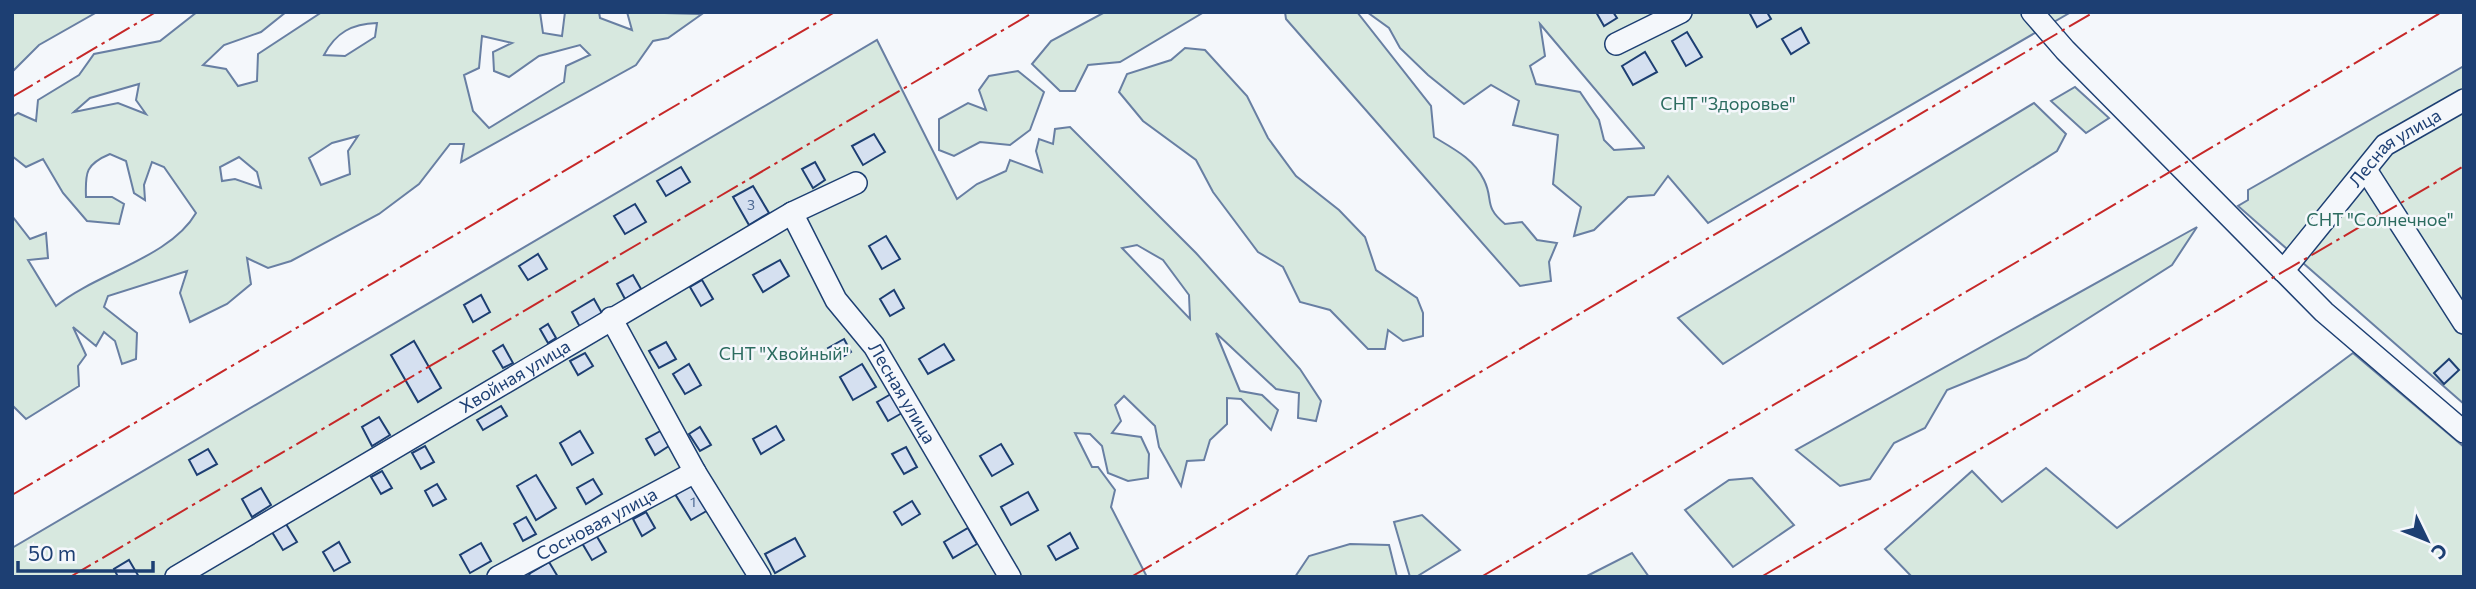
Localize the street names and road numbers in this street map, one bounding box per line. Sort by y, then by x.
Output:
street label: Лесная улица [2344,104,2444,191]
street label: Хвойная улица [455,335,574,417]
street label: Лесная улица [864,338,941,447]
street label: Сосновая улица [532,482,661,565]

